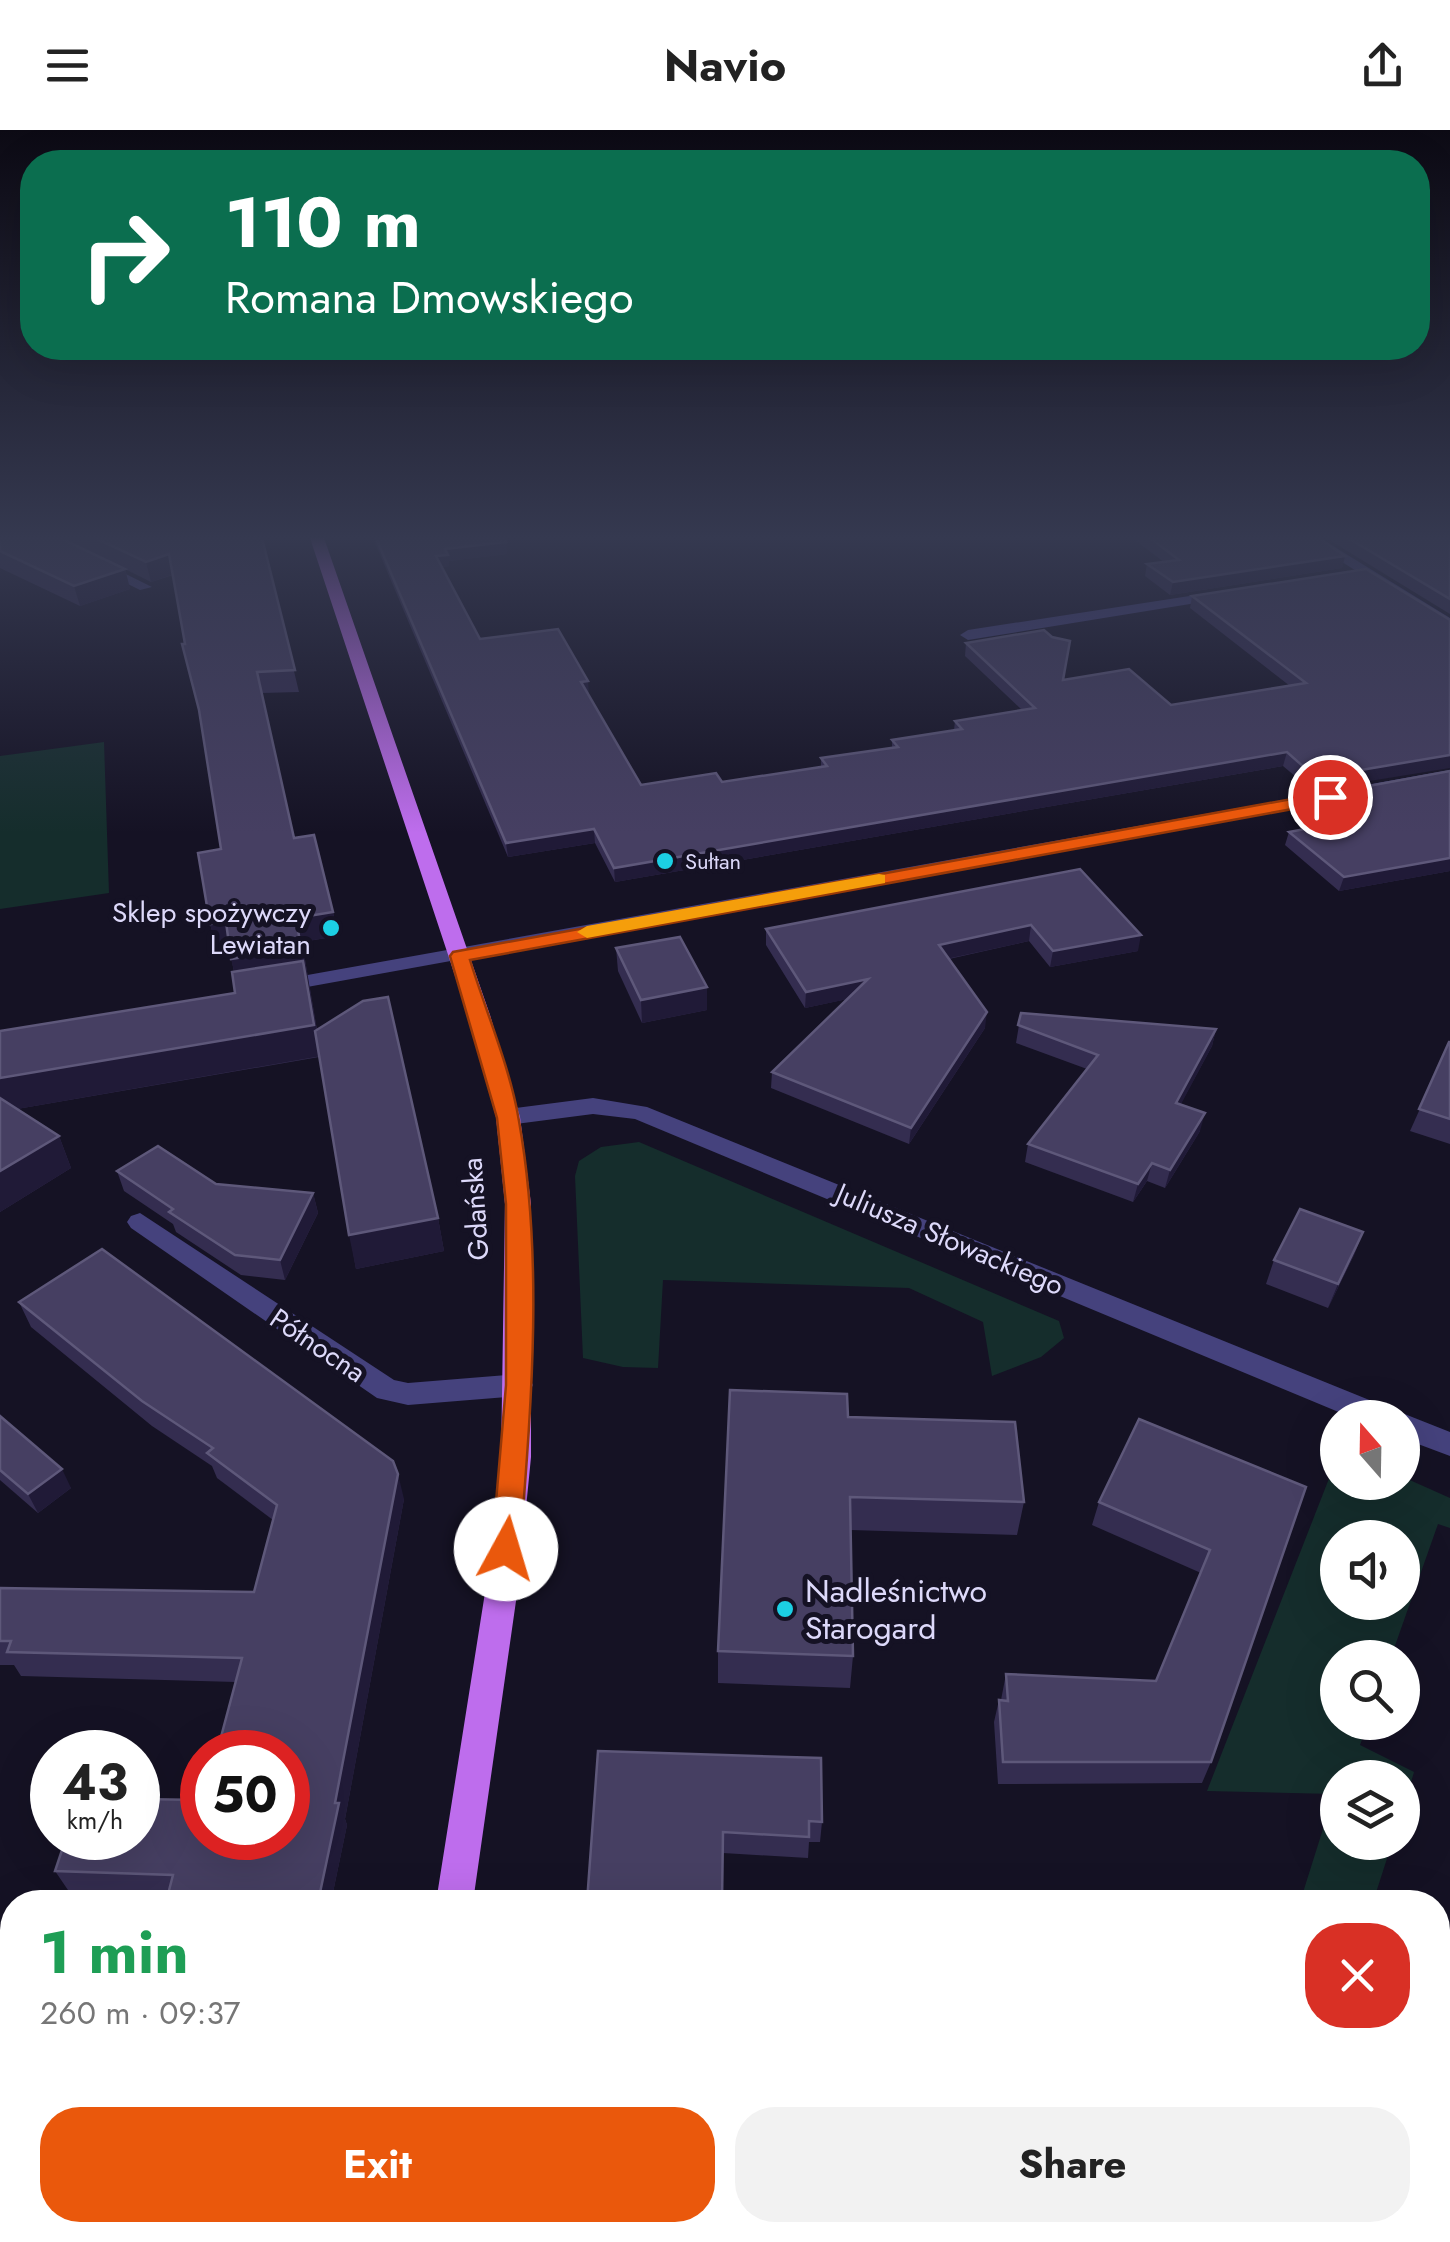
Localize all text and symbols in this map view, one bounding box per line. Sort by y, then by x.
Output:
text: Navio [664,33,786,98]
icon: menu [40,38,95,93]
icon: share [1355,38,1410,93]
text: 110 m [225,172,421,273]
icon: right [60,190,190,320]
text: Romana Dmowskiego [225,265,634,330]
pin [1288,755,1373,840]
icon: arrive [1303,770,1358,825]
place label: Sułtan [685,845,741,877]
marker: Sułtan [654,850,676,872]
place label: Sklep spożywczy Lewiatan [112,892,312,965]
marker: Sklep spożywczy Lewiatan [320,917,342,939]
street label: Gdańska [451,1156,500,1262]
street label: Juliusza Słowackiego [826,1171,1070,1306]
street label: Północna [262,1298,374,1393]
north arrow [1320,1400,1420,1500]
map controls [1320,1400,1420,1860]
position arrow [454,1497,558,1601]
button: sound [1320,1520,1420,1620]
place label: Nadleśnictwo Starogard [805,1568,987,1651]
marker: Nadleśnictwo Starogard [774,1598,796,1620]
button: search [1320,1640,1420,1740]
speed limit sign: 50 [180,1730,310,1860]
text: 43 [62,1746,128,1819]
button: layers [1320,1760,1420,1860]
text: km/h [67,1802,123,1838]
text: 1 min [40,1909,189,1996]
button: close [1305,1923,1410,2028]
text: 260 m · 09:37 [40,1990,240,2036]
button: Exit [40,2107,715,2222]
button: Share [735,2107,1410,2222]

